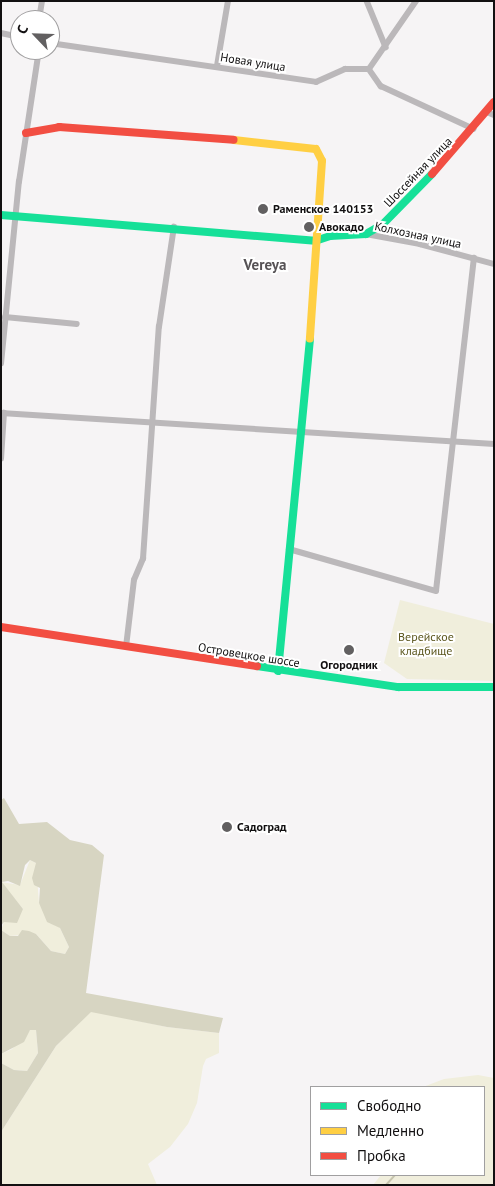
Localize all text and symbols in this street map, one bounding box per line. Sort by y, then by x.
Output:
north arrow [10,10,60,60]
text: С [12,22,32,37]
street label: Новая улица [219,50,287,74]
street label: Шоссейная улица [381,134,455,210]
place label: Раменское 140153 [273,202,373,216]
marker: Раменское 140153 [257,203,269,215]
street label: Колхозная улица [373,219,463,251]
place label: Авокадо [319,220,364,234]
marker: Авокадо [303,221,315,233]
district label: Vereya [244,256,286,274]
park label: Верейское кладбище [398,630,454,658]
street label: Островецкое шоссе [197,640,301,670]
marker: Огородник [343,644,355,656]
place label: Огородник [320,658,378,672]
place label: Садоград [237,820,287,834]
marker: Садоград [221,821,233,833]
legend [310,1086,485,1176]
text: Свободно [357,1096,421,1115]
text: Медленно [357,1121,424,1140]
text: Пробка [357,1146,406,1165]

